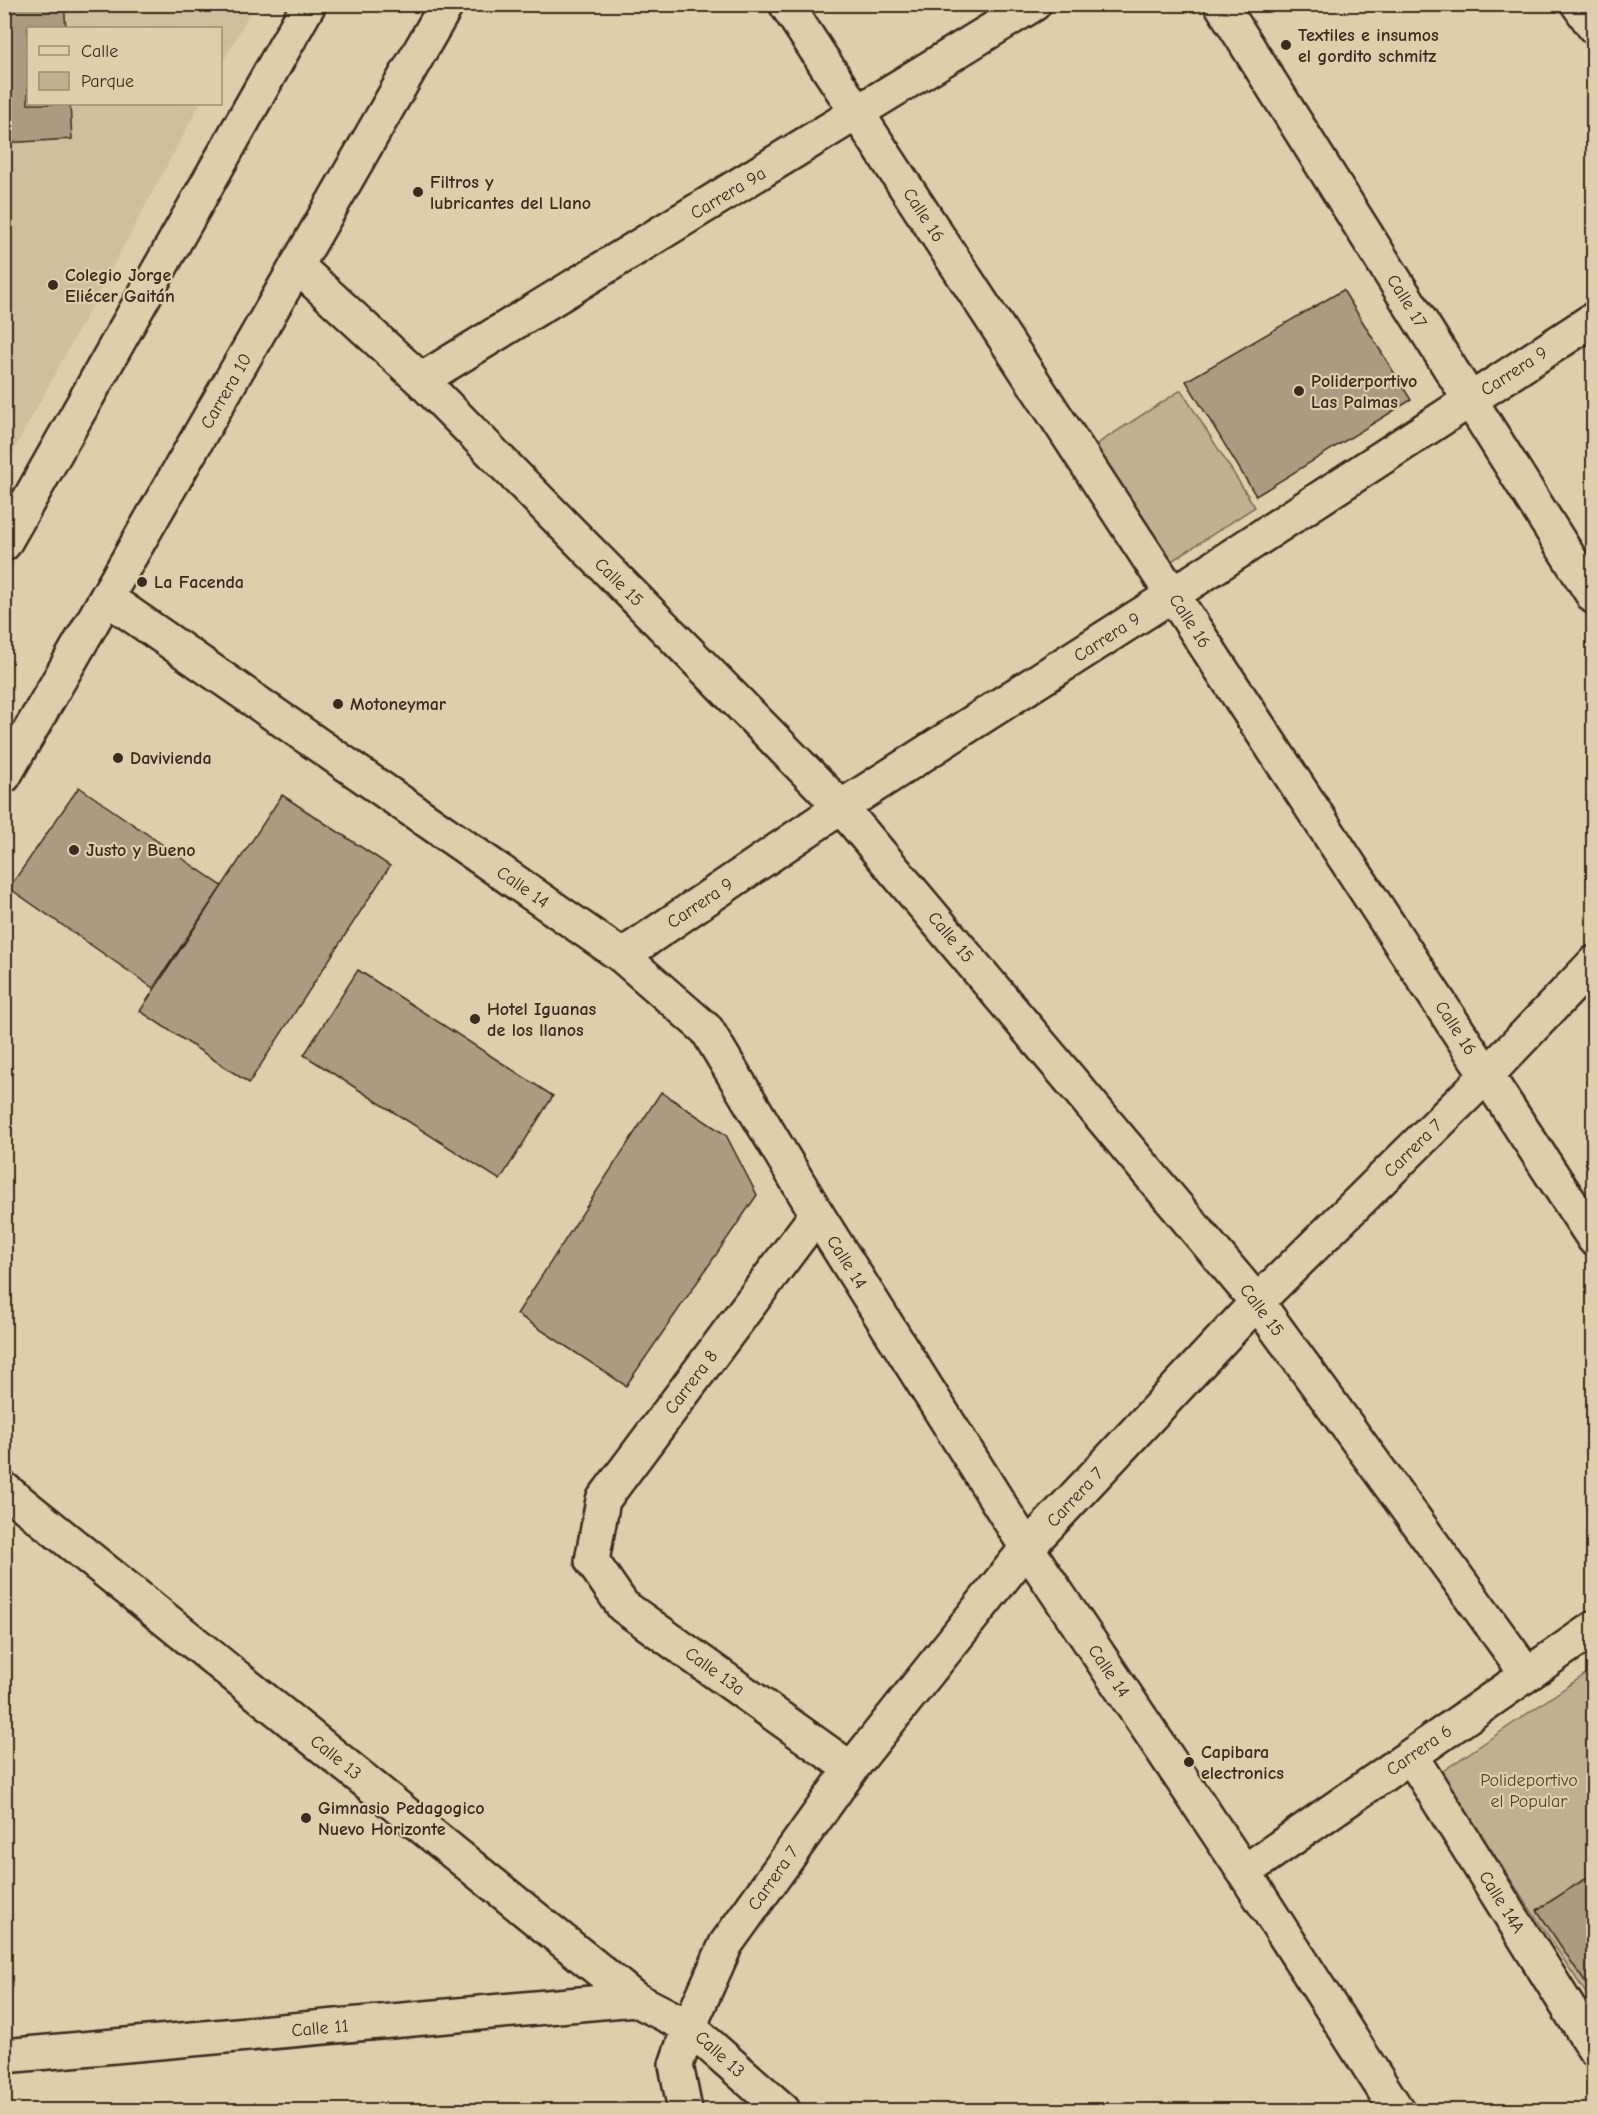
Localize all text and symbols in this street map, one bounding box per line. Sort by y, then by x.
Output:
place label: Textiles e insumos el gordito schmitz [1298,25,1439,67]
legend [27,27,222,105]
marker: Textiles e insumos el gordito schmitz [1279,38,1293,52]
text: Calle [81,41,118,62]
text: Parque [81,71,134,92]
street label: Carrera 9a [687,163,770,224]
place label: Filtros y lubricantes del Llano [430,172,591,214]
street label: Calle 16 [898,184,949,246]
marker: Filtros y lubricantes del Llano [411,185,425,199]
place label: Colegio Jorge Eliécer Gaitán [65,265,175,307]
street label: Calle 17 [1382,271,1431,332]
marker: Colegio Jorge Eliécer Gaitán [46,278,60,292]
street label: Carrera 9 [1477,342,1551,401]
street label: Carrera 10 [196,350,256,433]
place label: Poliderportivo Las Palmas [1311,371,1417,413]
marker: Poliderportivo Las Palmas [1292,384,1306,398]
street label: Calle 15 [590,554,647,611]
place label: La Facenda [154,572,244,593]
marker: La Facenda [135,575,149,589]
street label: Calle 16 [1164,590,1215,652]
street label: Carrera 9 [1070,608,1144,667]
place label: Motoneymar [350,694,447,715]
marker: Motoneymar [331,697,345,711]
place label: Davivienda [130,748,212,769]
marker: Davivienda [111,751,125,765]
place label: Justo y Bueno [86,840,196,861]
marker: Justo y Bueno [67,843,81,857]
street label: Calle 14 [493,862,553,913]
street label: Carrera 9 [663,874,737,933]
street label: Calle 15 [923,908,978,967]
street label: Calle 16 [1430,997,1481,1059]
place label: Hotel Iguanas de los llanos [487,999,597,1041]
marker: Hotel Iguanas de los llanos [468,1012,482,1026]
street label: Carrera 7 [1380,1114,1447,1182]
street label: Calle 14 [822,1232,871,1293]
street label: Calle 15 [1235,1280,1288,1341]
street label: Carrera 8 [661,1346,722,1418]
street label: Carrera 7 [1042,1463,1109,1532]
street label: Calle 14 [1083,1641,1134,1702]
street label: Calle 13a [681,1643,749,1700]
street label: Carrera 6 [1382,1720,1456,1781]
street label: Calle 13 [306,1731,365,1784]
place label: Capibara electronics [1201,1742,1284,1784]
marker: Capibara electronics [1182,1755,1196,1769]
park label: Polideportivo el Popular [1480,1770,1578,1812]
place label: Gimnasio Pedagogico Nuevo Horizonte [318,1798,485,1840]
marker: Gimnasio Pedagogico Nuevo Horizonte [299,1811,313,1825]
street label: Carrera 7 [744,1842,803,1915]
street label: Calle 14A [1474,1867,1529,1937]
street label: Calle 11 [290,2016,350,2041]
street label: Calle 13 [691,2027,749,2082]

